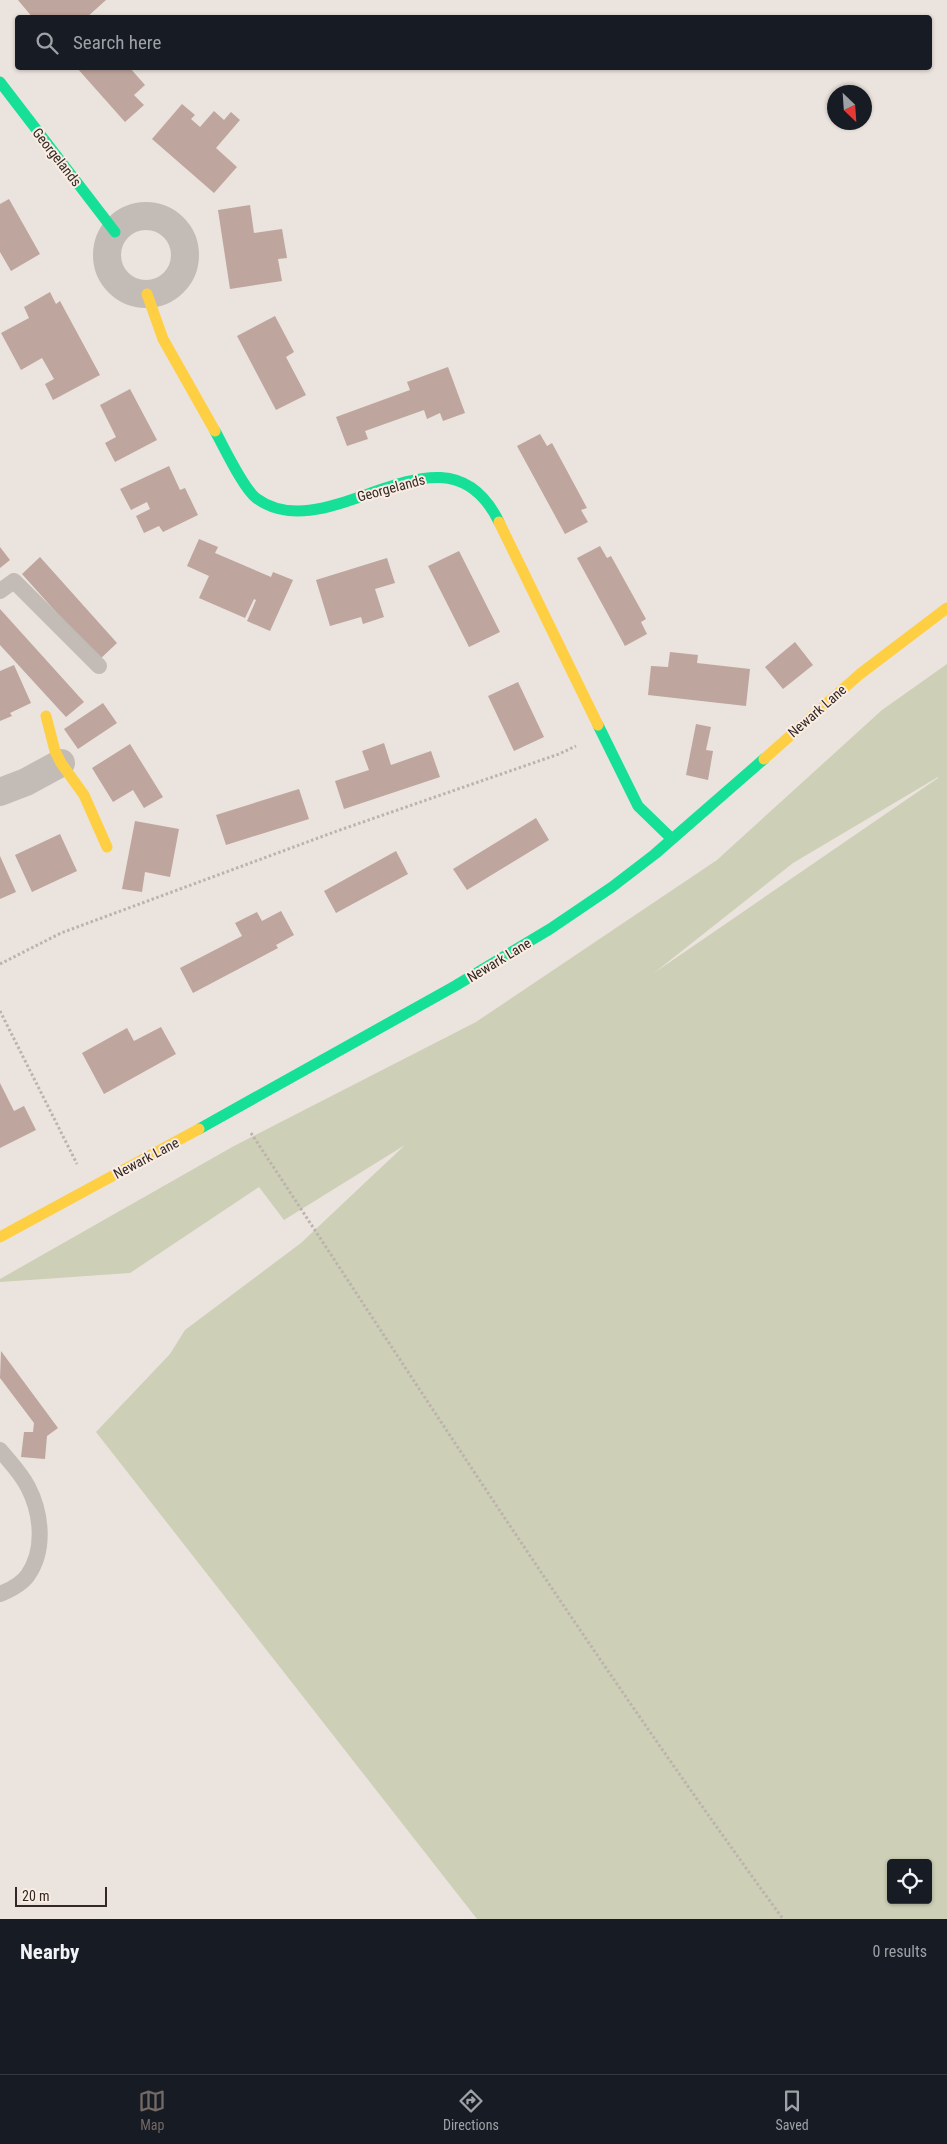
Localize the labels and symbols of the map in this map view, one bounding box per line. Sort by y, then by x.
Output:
north arrow [827,85,872,130]
street label: Georgelands [29,125,85,189]
street label: Georgelands [355,471,427,505]
street label: Newark Lane [785,681,850,741]
street label: Newark Lane [464,934,534,985]
street label: Newark Lane [111,1134,182,1182]
scale bar [15,1884,108,1907]

